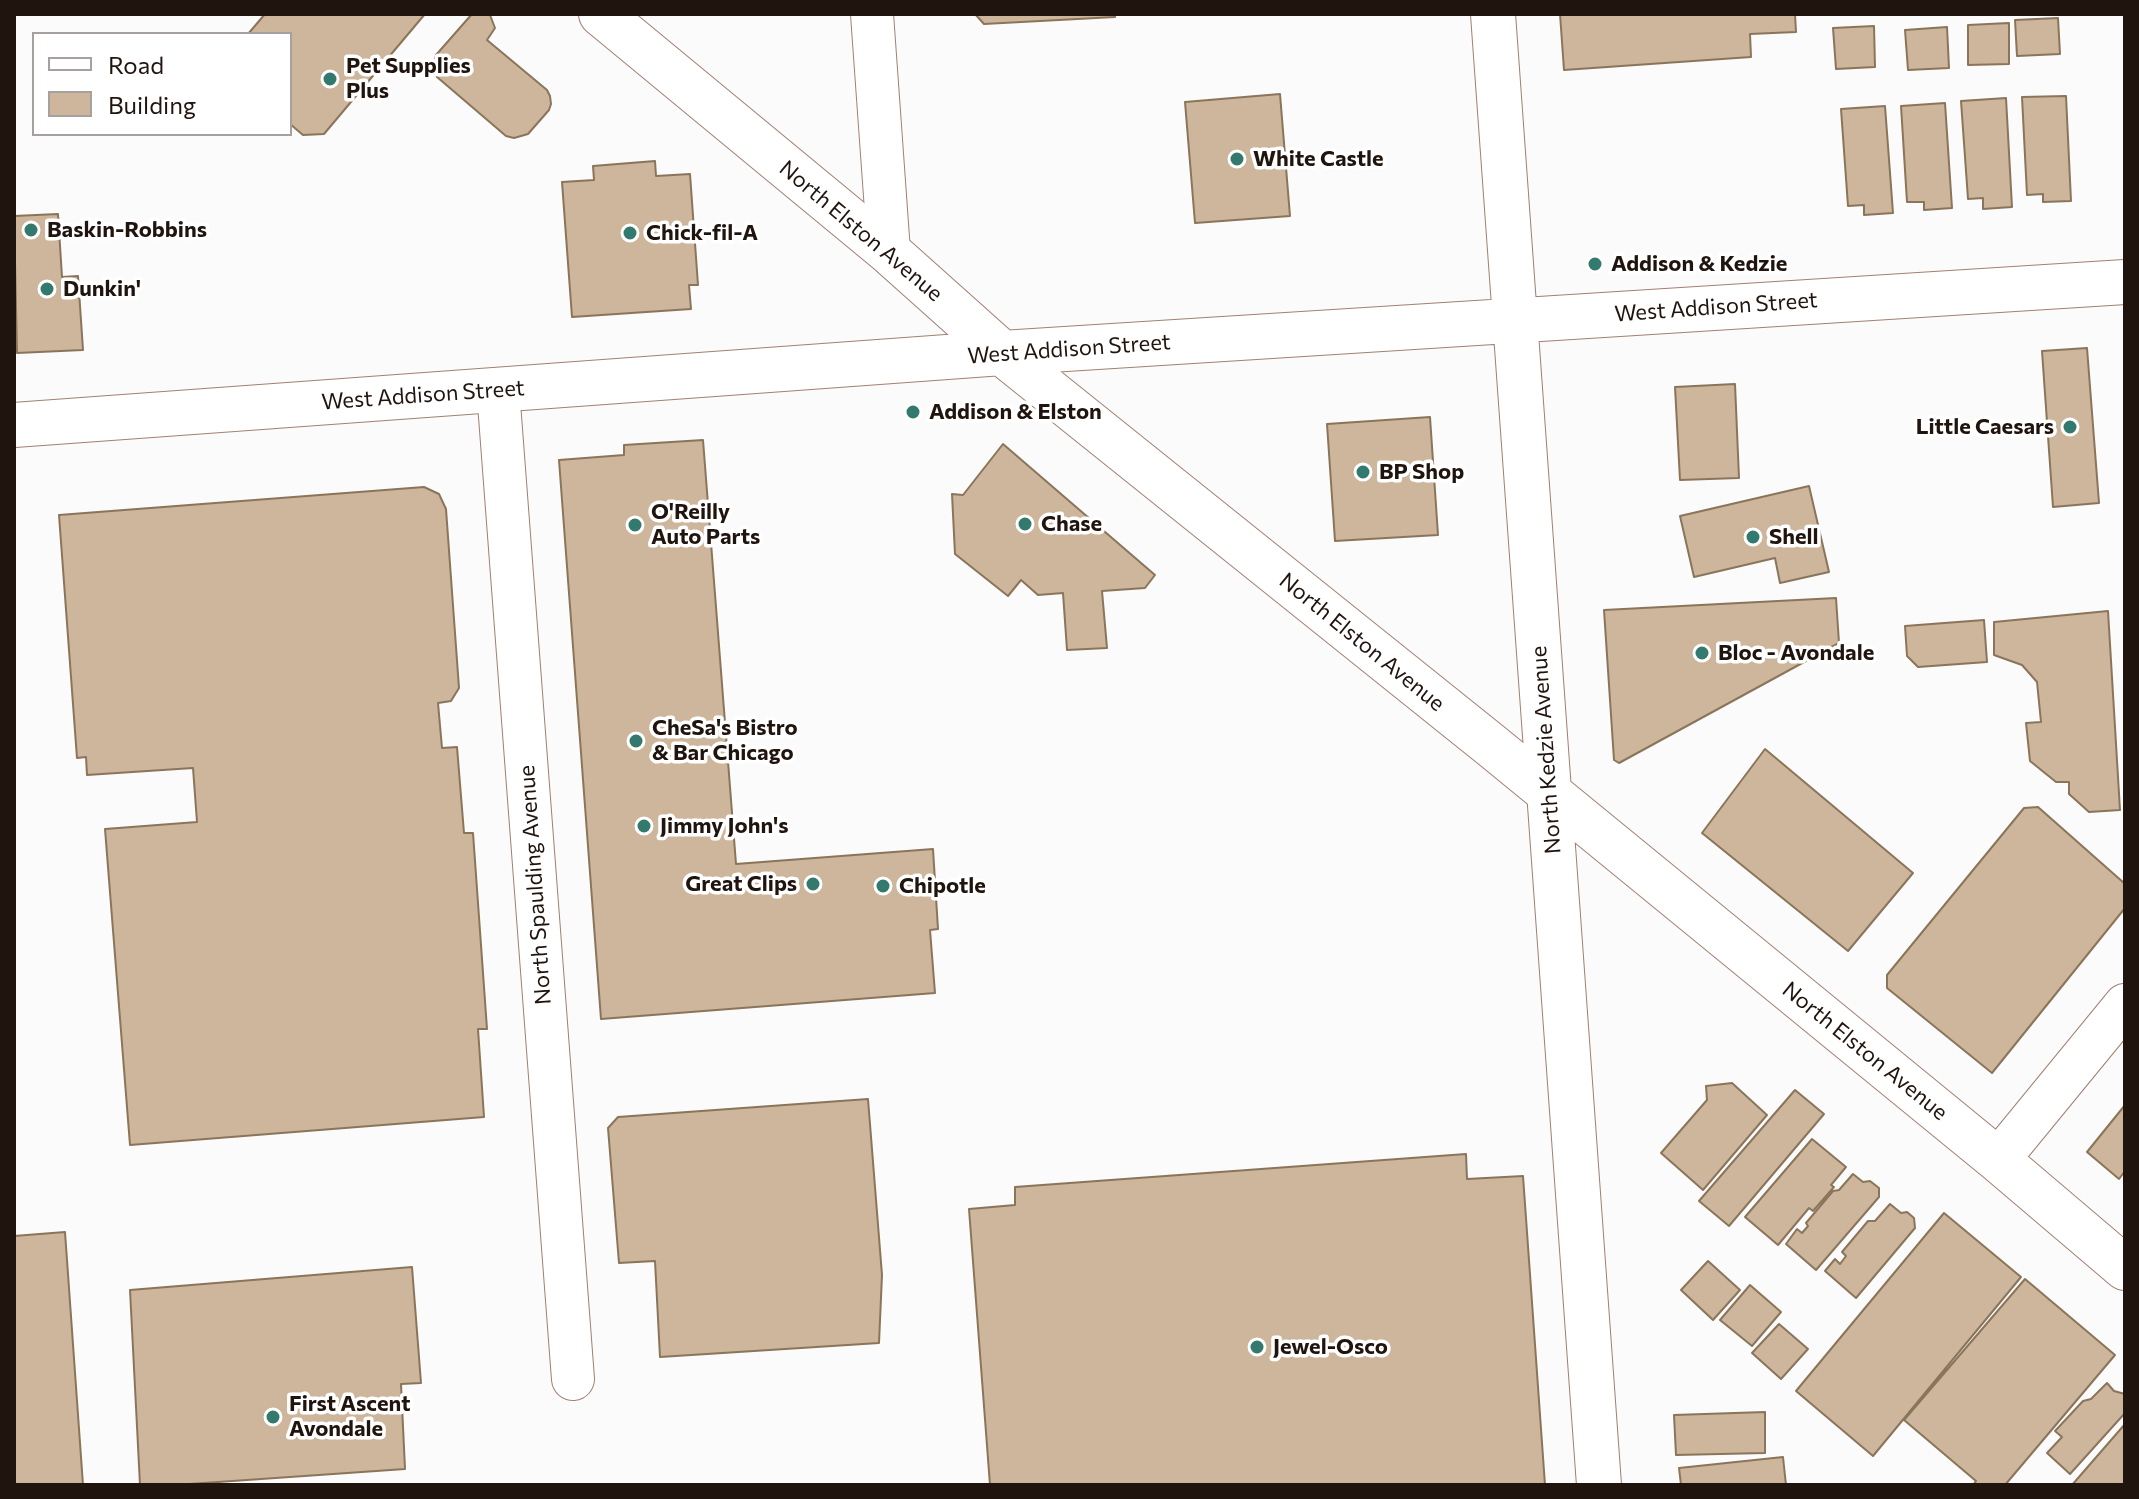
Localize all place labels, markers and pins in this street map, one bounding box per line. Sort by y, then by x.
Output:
place label: Pet Supplies Plus [346,53,471,104]
marker: Pet Supplies Plus [321,70,339,88]
place label: White Castle [1253,146,1384,172]
marker: White Castle [1228,150,1246,168]
place label: Baskin-Robbins [47,217,207,243]
place label: Chick-fil-A [646,220,758,246]
marker: Baskin-Robbins [22,221,40,239]
marker: Chick-fil-A [621,224,639,242]
place label: Addison & Kedzie [1611,251,1787,277]
marker: Addison & Kedzie [1586,255,1604,273]
place label: Dunkin' [63,276,141,302]
marker: Dunkin' [38,280,56,298]
place label: Addison & Elston [929,399,1102,425]
marker: Addison & Elston [904,403,922,421]
place label: Little Caesars [1916,414,2054,440]
marker: Little Caesars [2061,418,2079,436]
place label: BP Shop [1379,459,1464,485]
marker: BP Shop [1354,463,1372,481]
place label: O'Reilly Auto Parts [651,499,760,550]
place label: Chase [1041,511,1102,537]
marker: Chase [1016,515,1034,533]
marker: O'Reilly Auto Parts [626,516,644,534]
place label: Shell [1769,524,1819,550]
marker: Shell [1744,528,1762,546]
place label: Bloc - Avondale [1718,640,1874,666]
marker: Bloc - Avondale [1693,644,1711,662]
place label: CheSa's Bistro & Bar Chicago [652,715,798,766]
marker: CheSa's Bistro & Bar Chicago [627,732,645,750]
place label: Jimmy John's [660,813,788,839]
marker: Jimmy John's [635,817,653,835]
place label: Great Clips [685,871,797,897]
place label: Chipotle [899,873,986,899]
marker: Great Clips [804,875,822,893]
marker: Chipotle [874,877,892,895]
place label: Jewel-Osco [1273,1334,1388,1360]
marker: Jewel-Osco [1248,1338,1266,1356]
place label: First Ascent Avondale [289,1391,411,1442]
marker: First Ascent Avondale [264,1408,282,1426]

